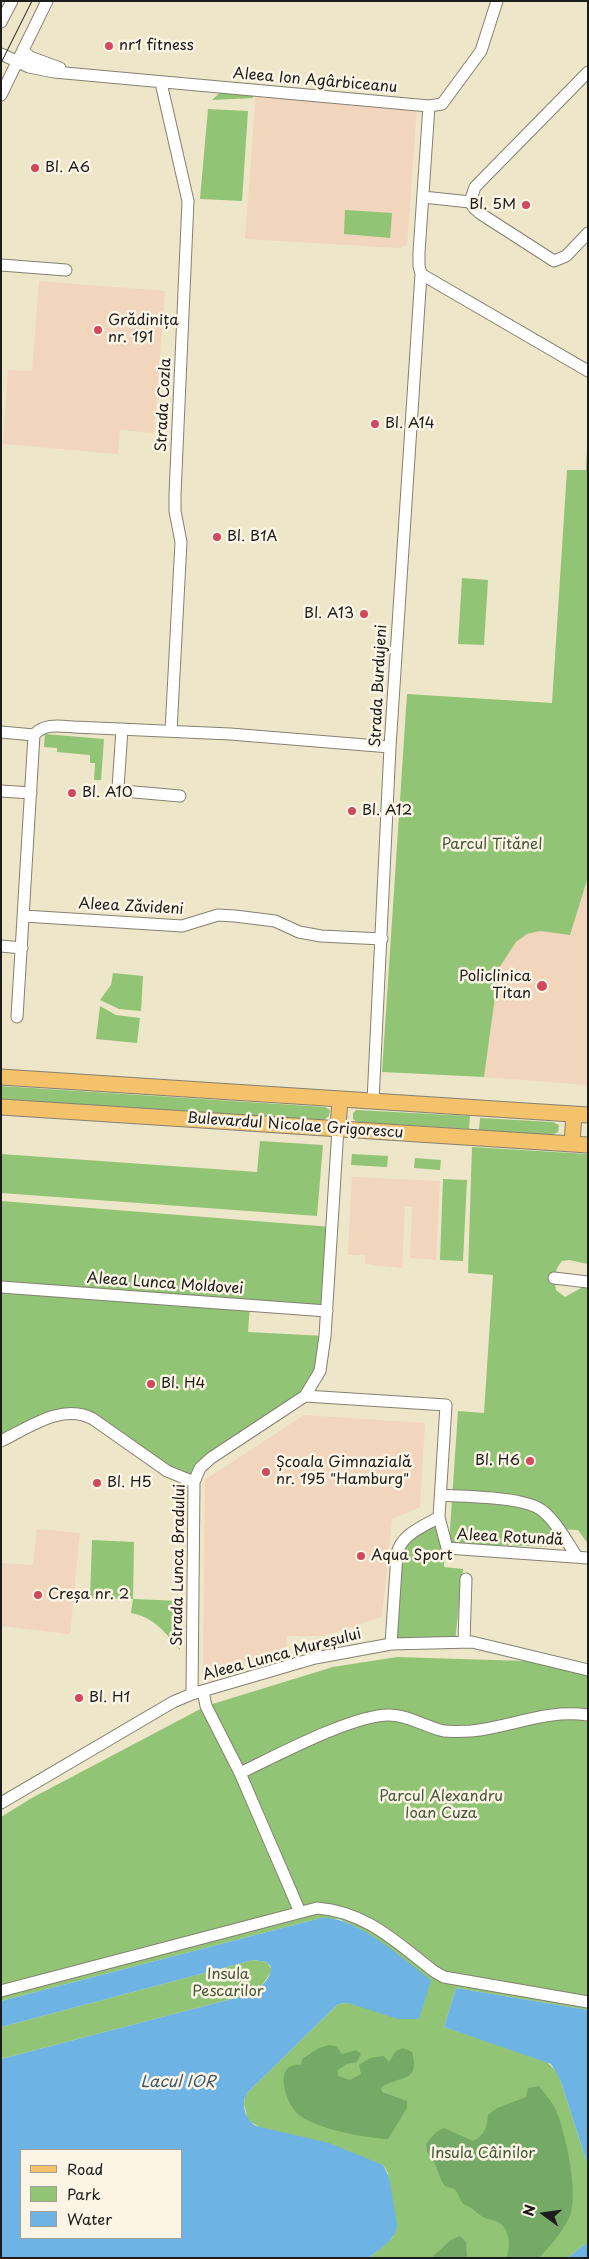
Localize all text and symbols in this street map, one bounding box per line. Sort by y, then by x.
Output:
place label: nr1 fitness [119,37,194,55]
marker: nr1 fitness [103,40,115,52]
street label: Aleea Ion Agârbiceanu [232,65,398,97]
place label: Bl. A6 [45,159,90,177]
marker: Bl. A6 [29,162,41,174]
place label: Bl. 5M [469,196,516,214]
marker: Bl. 5M [520,199,532,211]
place label: Grădinița nr. 191 [108,312,179,347]
marker: Grădinița nr. 191 [92,324,104,336]
street label: Strada Cozla [153,357,175,453]
place label: Bl. A14 [385,415,435,433]
marker: Bl. A14 [369,418,381,430]
place label: Bl. B1A [227,528,277,546]
marker: Bl. B1A [211,531,223,543]
place label: Bl. A13 [304,605,354,623]
marker: Bl. A13 [358,608,370,620]
street label: Strada Burdujeni [367,624,391,748]
place label: Bl. A10 [82,784,133,802]
marker: Bl. A10 [66,787,78,799]
place label: Bl. A12 [362,802,412,820]
marker: Bl. A12 [346,805,358,817]
park label: Parcul Titănel [442,836,542,854]
street label: Aleea Zăvideni [78,895,184,919]
place label: Policlinica Titan [459,968,531,1003]
marker: Policlinica Titan [535,979,549,993]
street label: Bulevardul Nicolae Grigorescu [186,1109,404,1143]
street label: Aleea Lunca Moldovei [86,1270,244,1298]
place label: Bl. H4 [161,1375,206,1393]
marker: Bl. H4 [145,1378,157,1390]
place label: Bl. H6 [475,1452,520,1470]
place label: Școala Gimnazială nr. 195 "Hamburg" [276,1454,412,1489]
marker: Bl. H6 [524,1455,536,1467]
marker: Școala Gimnazială nr. 195 "Hamburg" [260,1466,272,1478]
place label: Bl. H5 [107,1474,152,1492]
marker: Bl. H5 [91,1477,103,1489]
street label: Strada Lunca Bradului [169,1484,189,1646]
street label: Aleea Rotundă [456,1526,564,1550]
place label: Aqua Sport [371,1547,453,1565]
marker: Aqua Sport [355,1550,367,1562]
place label: Creșa nr. 2 [48,1586,129,1604]
marker: Creșa nr. 2 [32,1589,44,1601]
street label: Aleea Lunca Mureșului [201,1625,363,1685]
place label: Bl. H1 [89,1689,130,1707]
marker: Bl. H1 [73,1692,85,1704]
park label: Parcul Alexandru Ioan Cuza [379,1788,503,1823]
park label: Insula Pescarilor [192,1966,264,2001]
water label: Lacul IOR [141,2073,215,2093]
park label: Insula Câinilor [431,2145,535,2163]
legend [20,2149,182,2239]
text: Road [67,2157,103,2180]
text: Park [67,2182,101,2205]
north arrow [519,2189,569,2239]
text: N [517,2202,540,2218]
text: Water [67,2207,112,2230]

